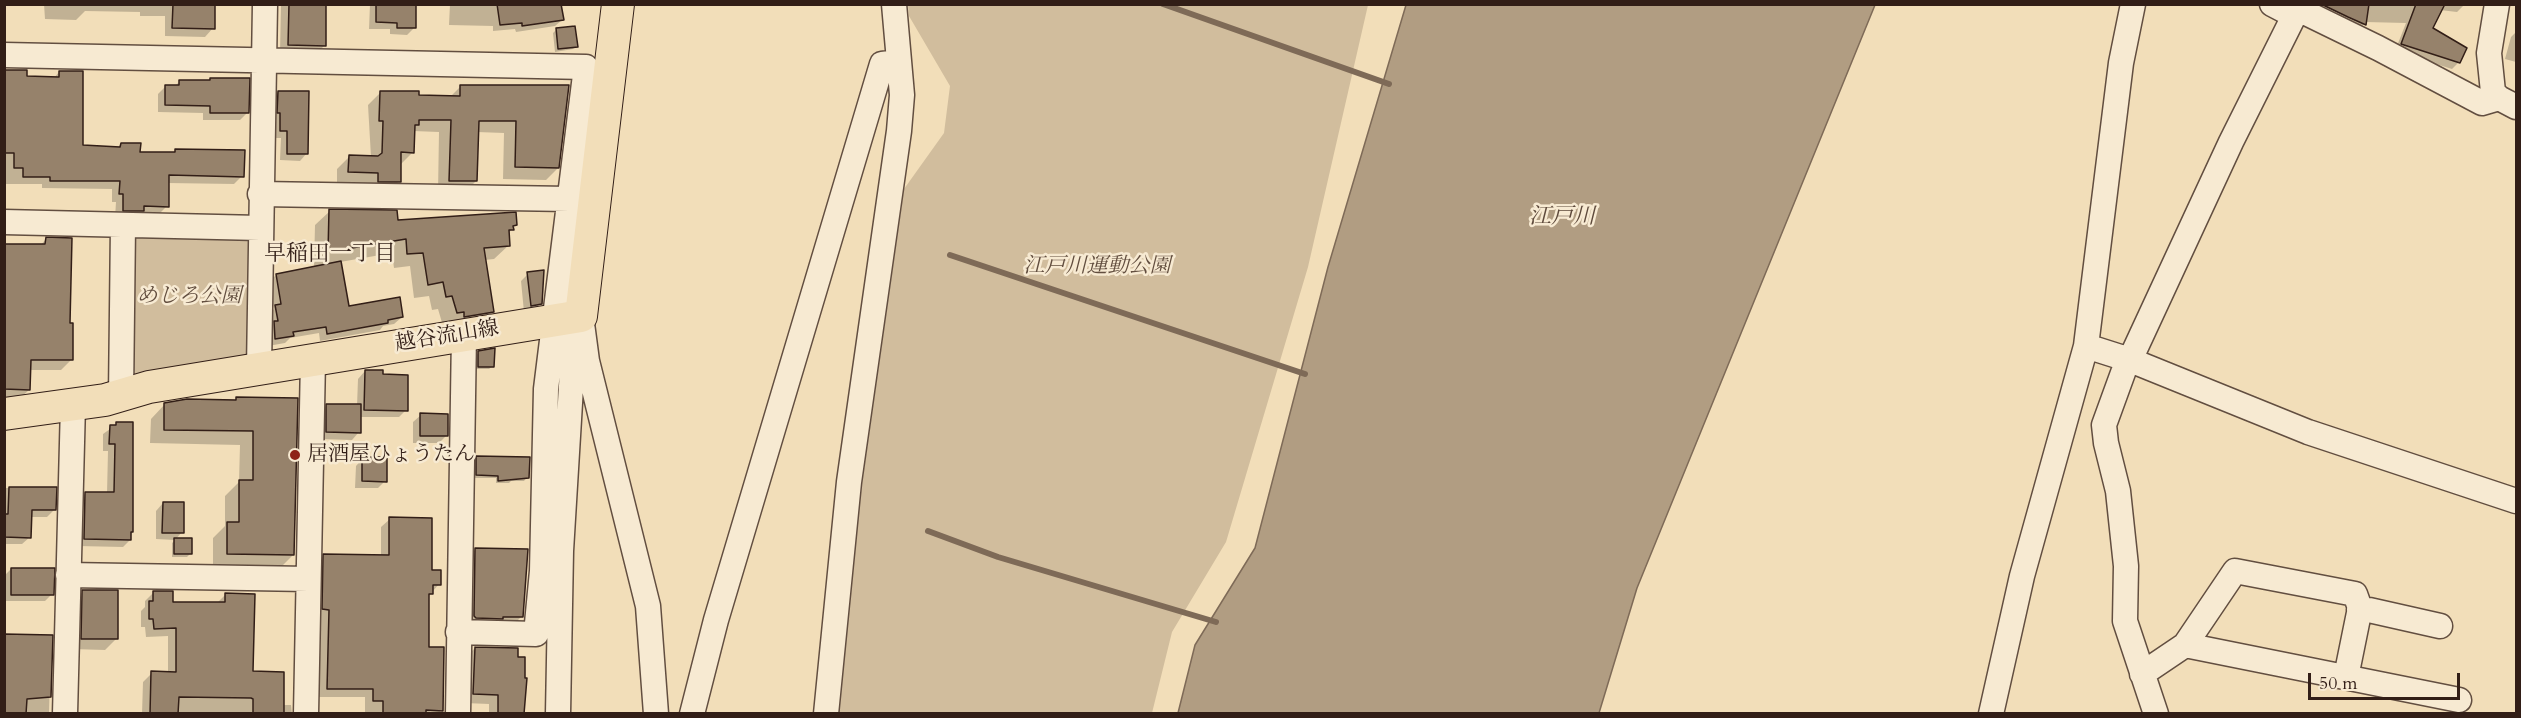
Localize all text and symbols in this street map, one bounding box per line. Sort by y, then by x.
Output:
water label: 江戸川 [1529,205,1595,231]
district label: 早稲田一丁目 [264,242,396,268]
park label: 江戸川運動公園 [1024,254,1170,280]
park label: めじろ公園 [137,284,241,310]
street label: 越谷流山線 [393,316,501,358]
place label: 居酒屋ひょうたん [307,442,475,468]
marker: 居酒屋ひょうたん [288,448,302,462]
scale bar [2311,661,2462,699]
text: 50 m [2319,671,2358,696]

